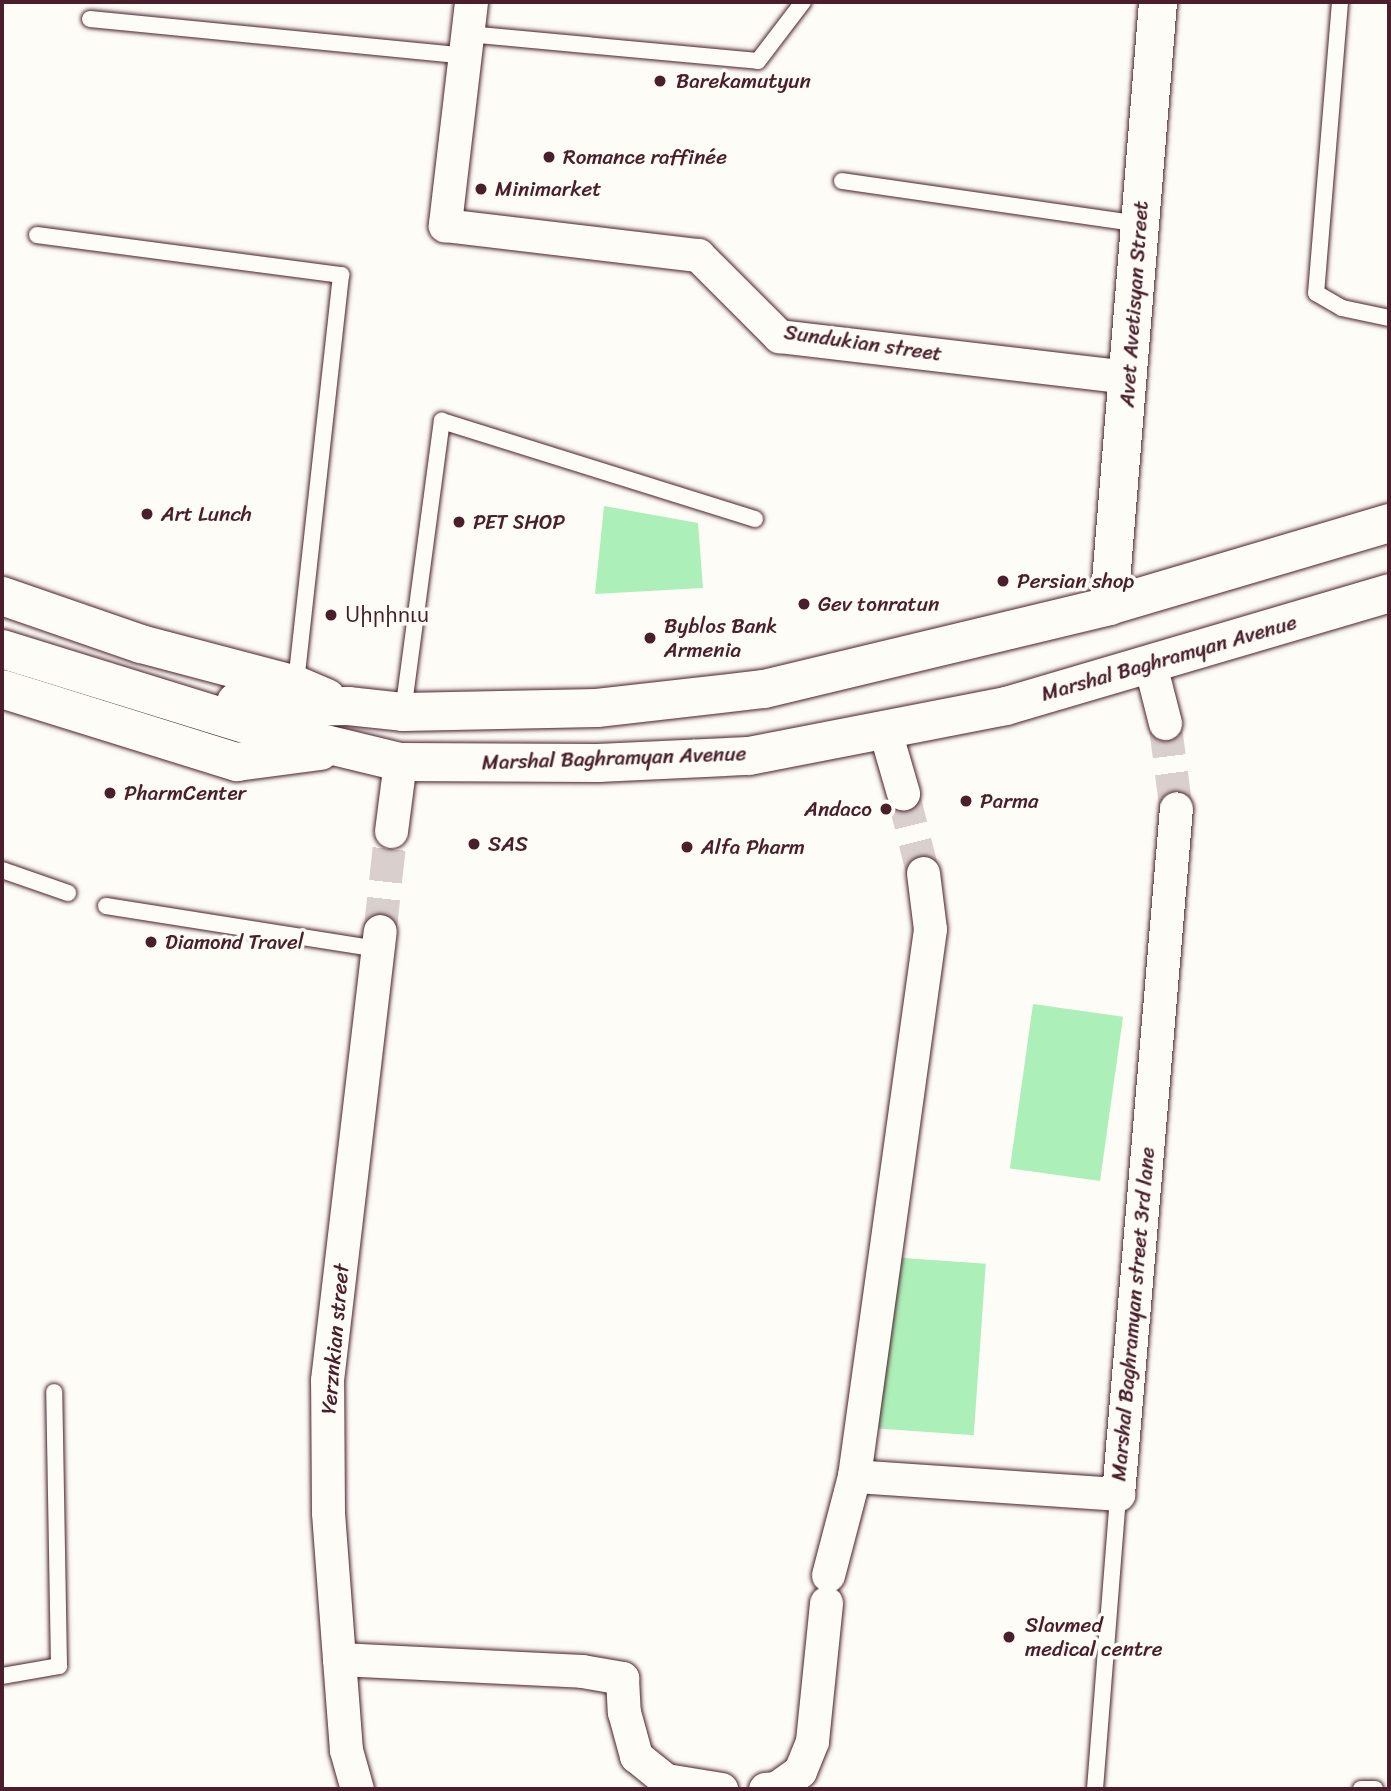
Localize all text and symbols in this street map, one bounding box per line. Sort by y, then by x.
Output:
place label: Barekamutyun [676,68,811,94]
marker: Barekamutyun [650,71,670,91]
place label: Romance raffinée [563,144,727,170]
marker: Romance raffinée [541,149,557,165]
place label: Minimarket [495,176,601,202]
marker: Minimarket [473,181,489,197]
street label: Avet Avetisyan Street [1114,200,1154,408]
street label: Sundukian street [782,319,944,367]
place label: Art Lunch [161,501,252,527]
marker: Art Lunch [139,506,155,522]
place label: PET SHOP [473,509,567,535]
marker: PET SHOP [451,514,467,530]
place label: Persian shop [1017,568,1134,594]
marker: Persian shop [995,573,1011,589]
place label: Gev tonratun [818,591,939,617]
marker: Gev tonratun [796,596,812,612]
place label: Սիրիուս [345,602,429,628]
marker: Սիրիուս [323,607,339,623]
street label: Marshal Baghramyan Avenue [1038,609,1300,707]
place label: Byblos Bank Armenia [664,613,777,663]
marker: Byblos Bank Armenia [642,630,658,646]
street label: Marshal Baghramyan Avenue [481,741,747,775]
place label: PharmCenter [124,780,246,806]
marker: PharmCenter [102,785,118,801]
place label: Parma [980,788,1039,814]
marker: Parma [958,793,974,809]
place label: Andaco [804,796,872,822]
marker: Andaco [878,801,894,817]
place label: SAS [488,831,528,857]
place label: Alfa Pharm [701,834,805,860]
marker: SAS [466,836,482,852]
marker: Alfa Pharm [679,839,695,855]
place label: Diamond Travel [165,929,304,955]
marker: Diamond Travel [143,934,159,950]
street label: Marshal Baghramyan street 3rd lane [1106,1145,1160,1483]
street label: Yerznkian street [316,1262,354,1416]
place label: Slavmed medical centre [1025,1612,1162,1662]
marker: Slavmed medical centre [999,1627,1019,1647]

